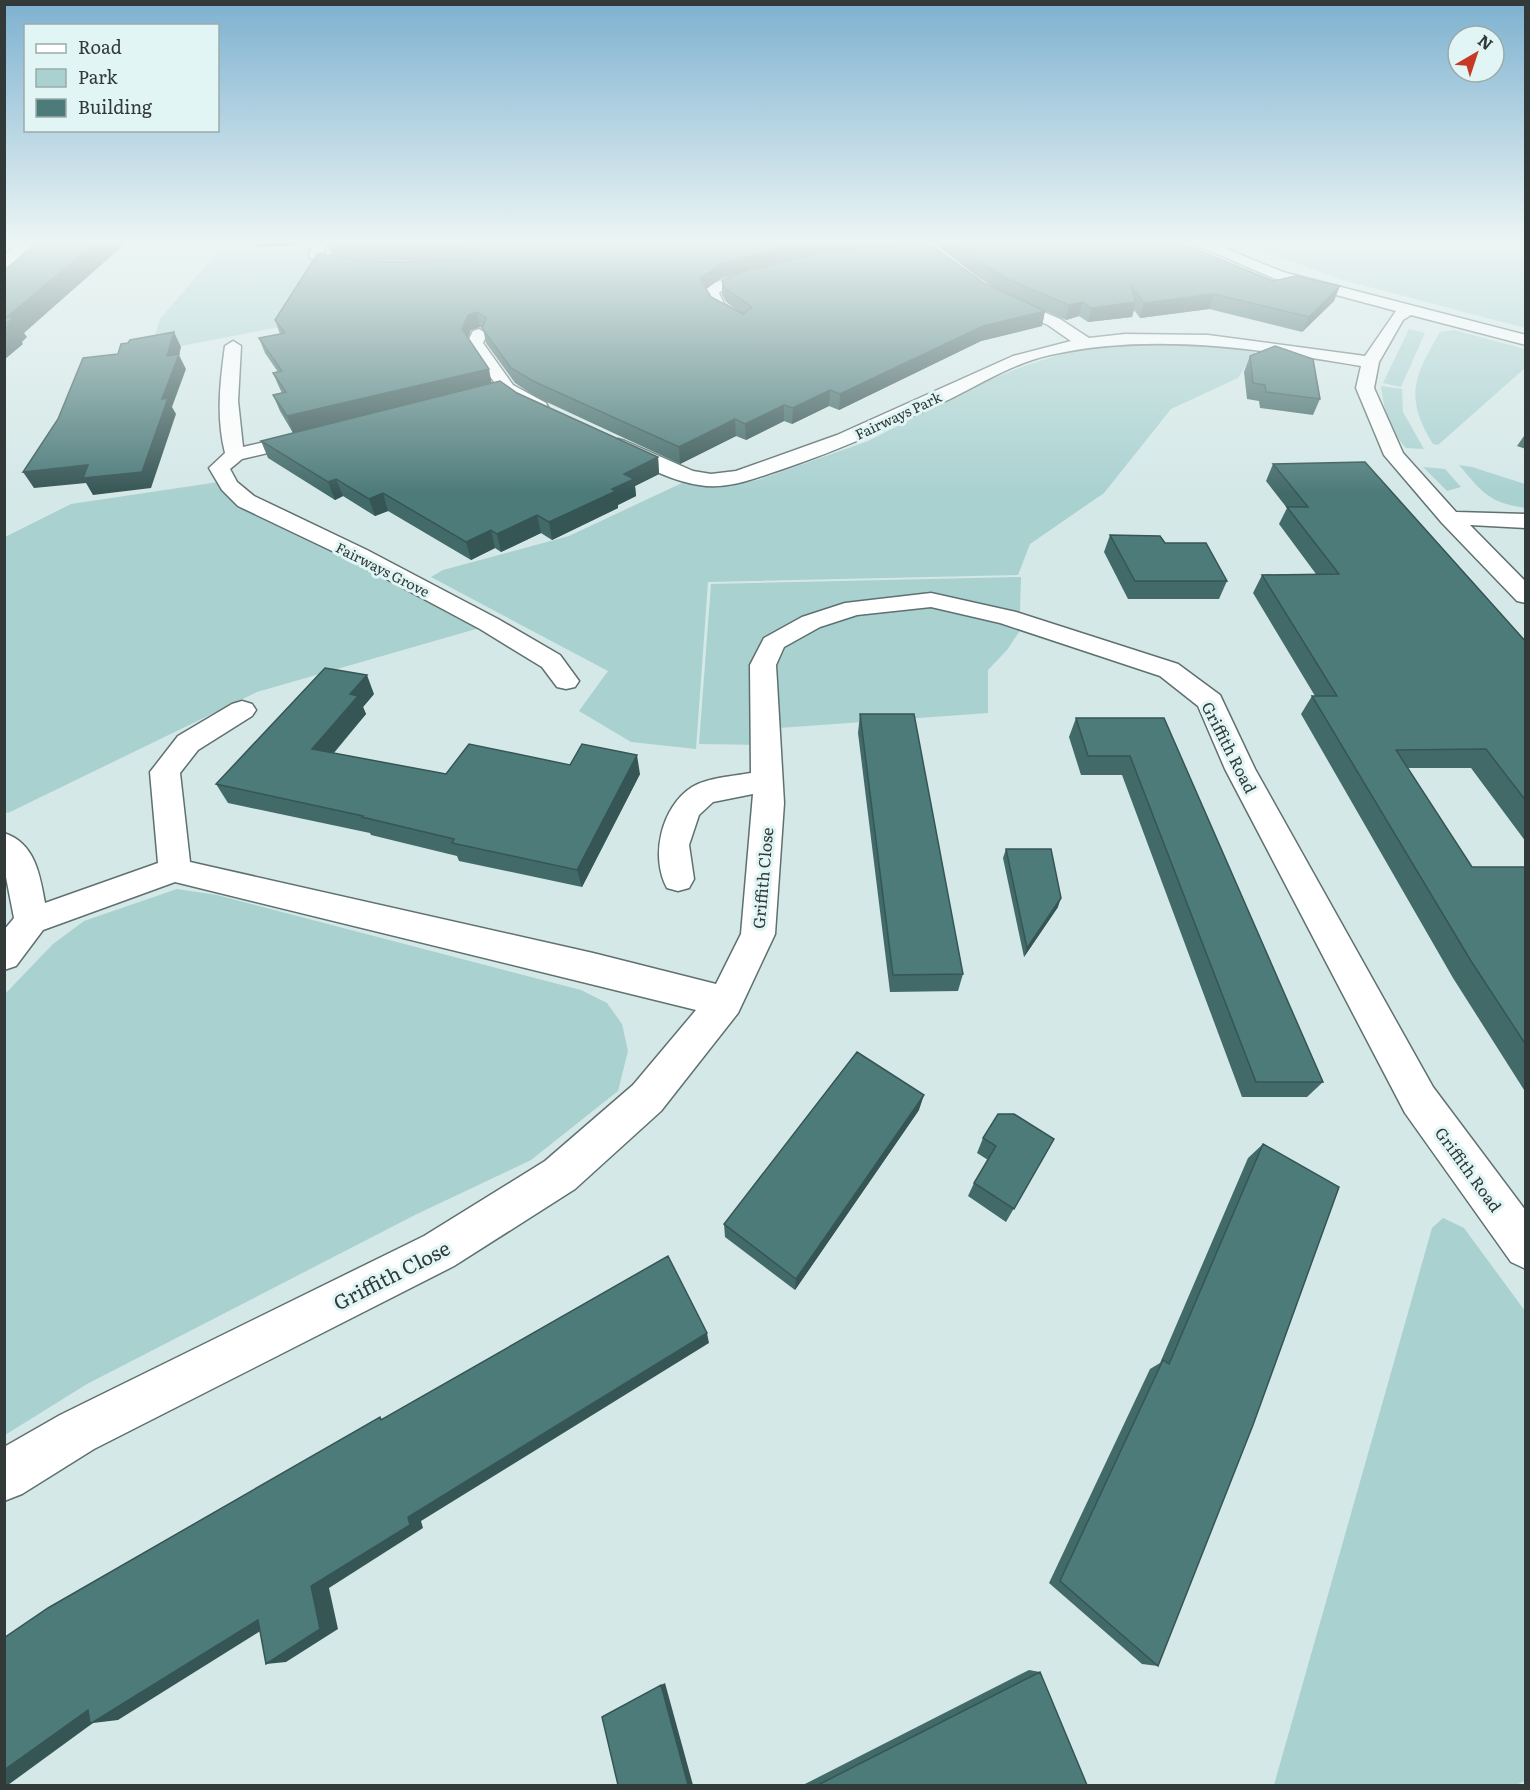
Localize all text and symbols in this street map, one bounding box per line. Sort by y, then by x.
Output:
legend [24,24,219,132]
north arrow [1446,24,1506,84]
text: N [1473,28,1499,55]
text: Road [78,33,122,60]
text: Park [78,63,119,90]
text: Building [78,93,153,120]
street label: Fairways Park [852,386,945,444]
street label: Fairways Grove [333,537,433,601]
street label: Griffith Road [1197,697,1263,797]
street label: Griffith Close [746,826,778,930]
street label: Griffith Road [1430,1122,1508,1217]
street label: Griffith Close [327,1232,455,1316]

